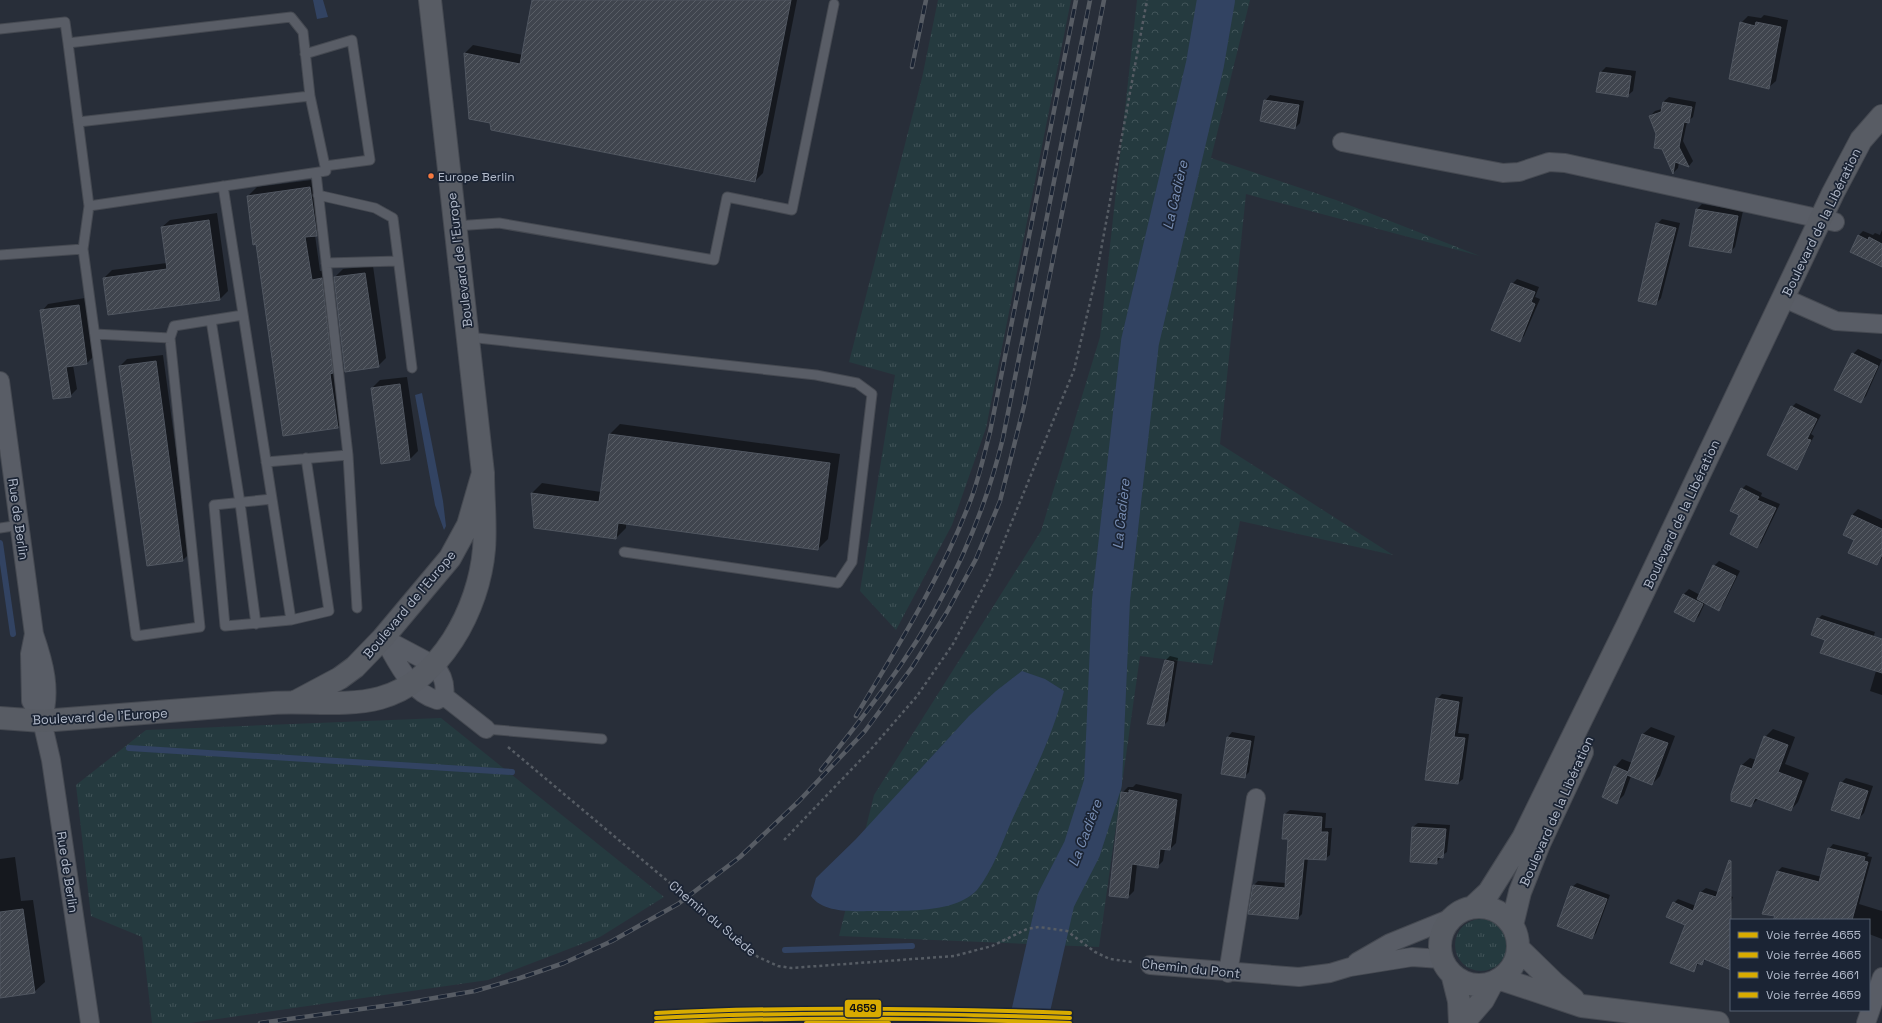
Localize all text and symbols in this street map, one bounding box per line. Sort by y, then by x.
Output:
street label: Boulevard de la Libération [1778,145,1865,299]
water label: La Cadière [1158,158,1192,231]
place label: Europe Berlin [438,169,515,185]
marker: Europe Berlin [426,171,436,181]
street label: Boulevard de l'Europe [443,192,476,328]
street label: Boulevard de la Libération [1639,437,1724,591]
street label: Rue de Berlin [4,477,33,561]
water label: La Cadière [1108,477,1134,550]
street label: Boulevard de l'Europe [359,547,460,662]
street label: Boulevard de l'Europe [32,704,168,729]
street label: Boulevard de la Libération [1516,734,1597,889]
water label: La Cadière [1064,796,1106,869]
street label: Rue de Berlin [53,830,82,914]
street label: Chemin du Suède [665,877,760,960]
legend [1730,919,1870,1011]
text: Voie ferrée 4655 [1766,927,1861,943]
text: Voie ferrée 4665 [1766,947,1861,963]
street label: Chemin du Pont [1141,955,1241,982]
text: Voie ferrée 4661 [1766,967,1859,983]
text: Voie ferrée 4659 [1766,987,1861,1003]
line badge: 4659 [844,999,882,1018]
text: 4659 [849,1001,877,1015]

